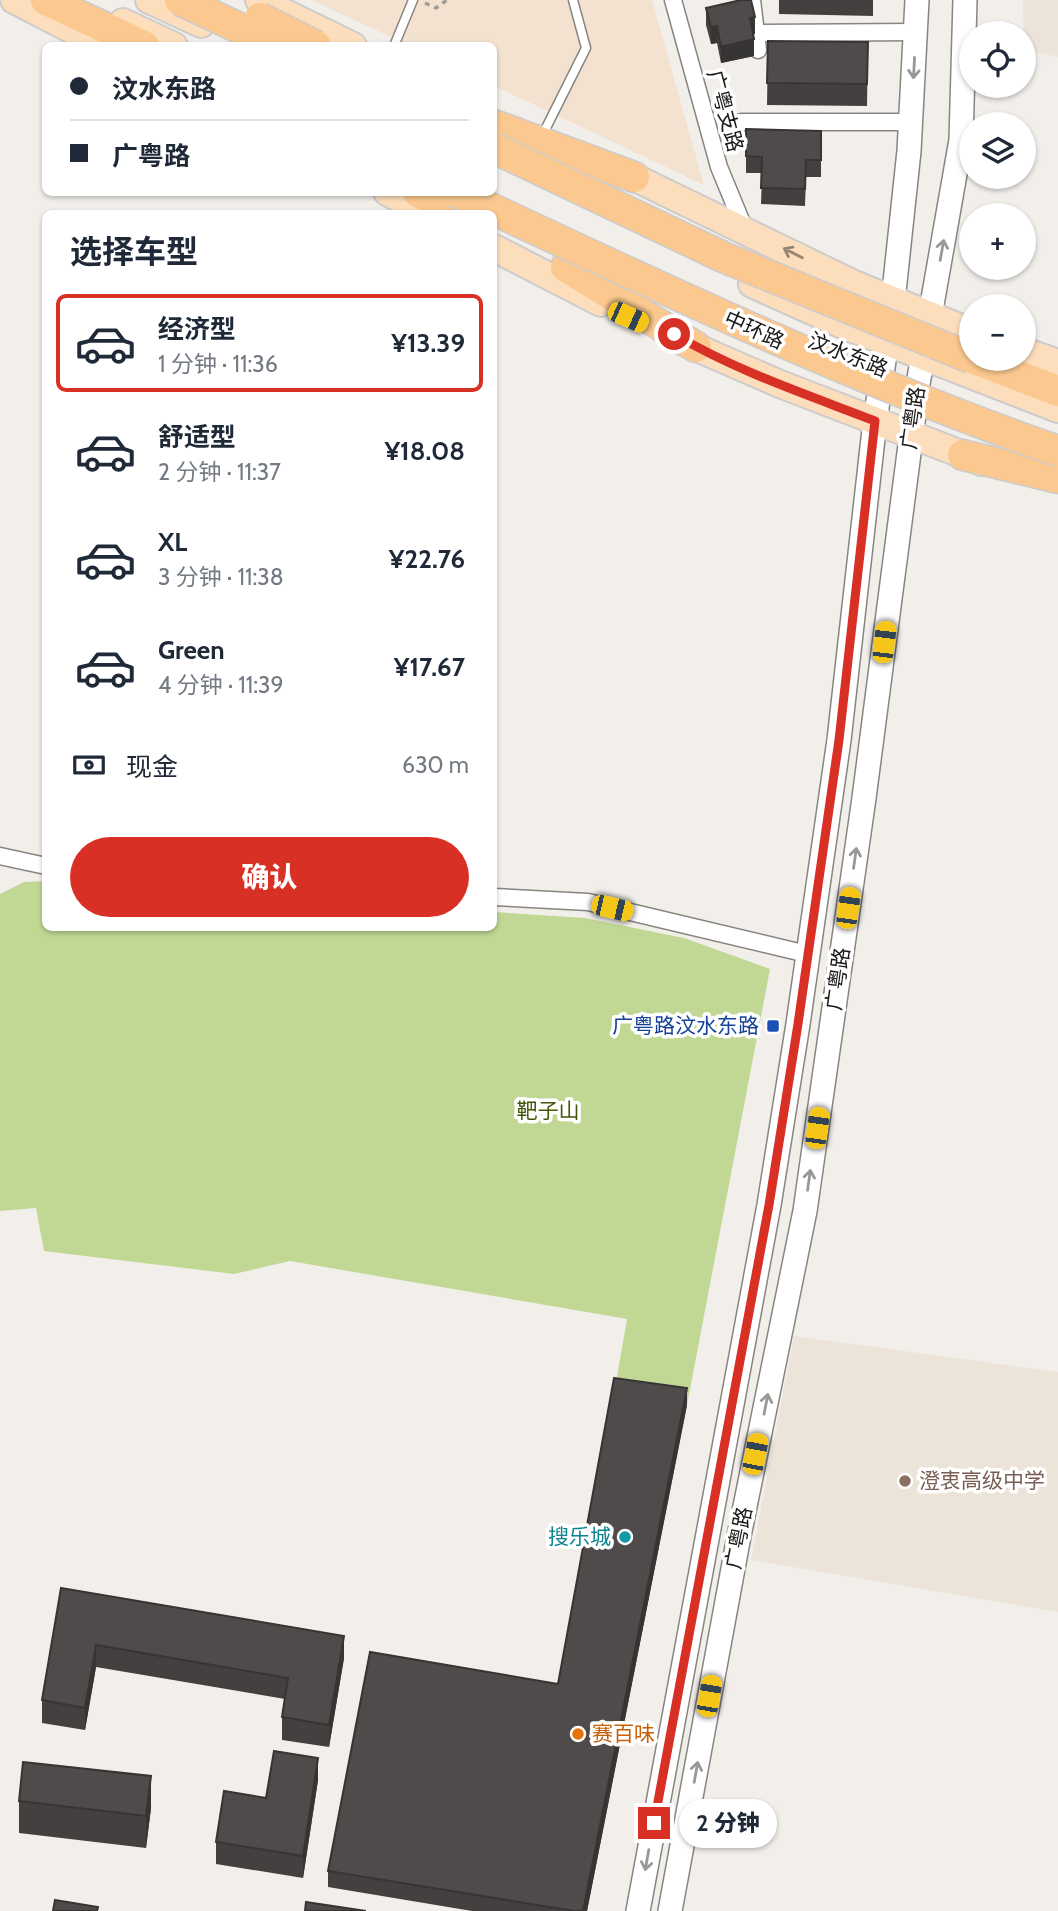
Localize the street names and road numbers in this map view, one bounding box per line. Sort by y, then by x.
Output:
street label: 广粤支路 [703,67,748,155]
street label: 中环路 [720,305,788,354]
street label: 汶水东路 [805,327,892,382]
street label: 广粤路 [896,385,929,451]
street label: 广粤路 [821,946,854,1012]
street label: 广粤路 [720,1505,757,1571]

